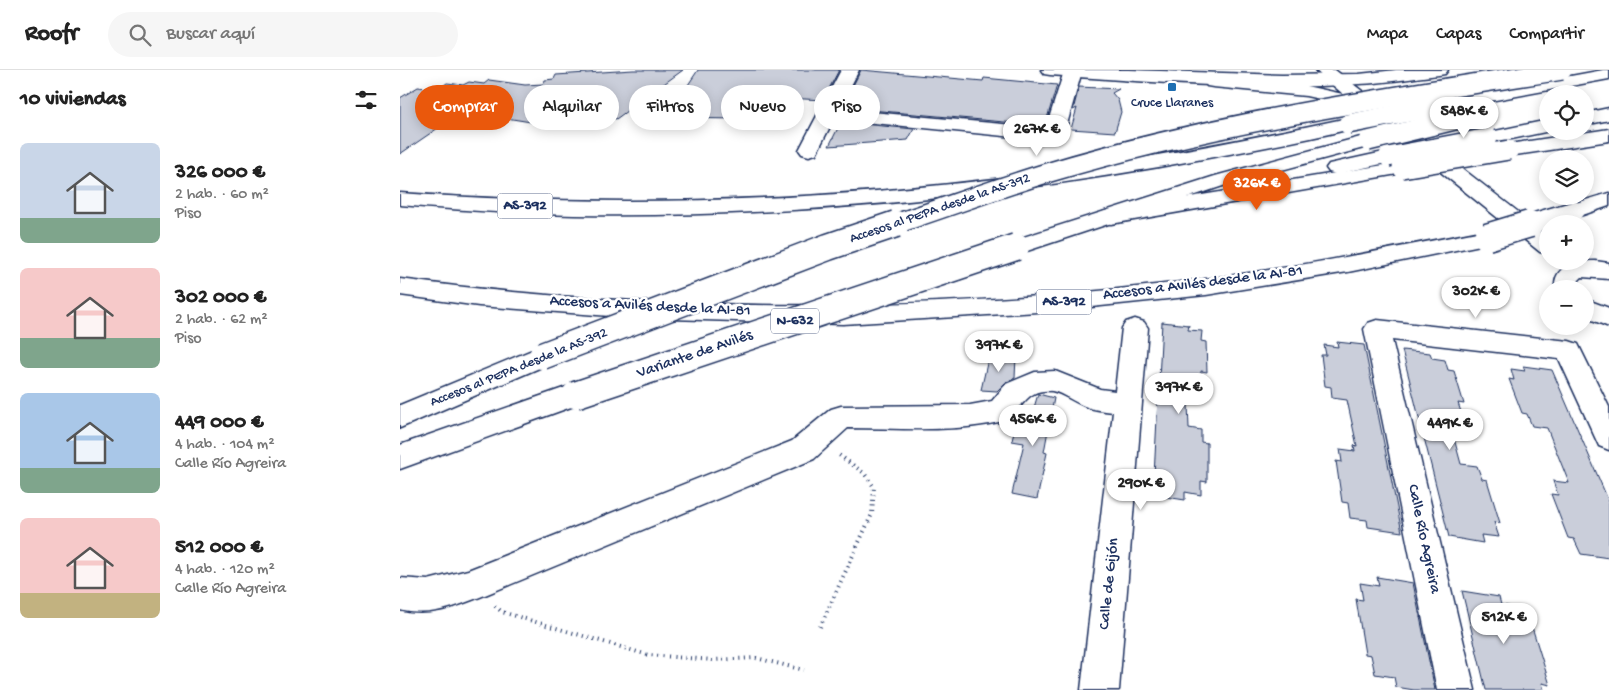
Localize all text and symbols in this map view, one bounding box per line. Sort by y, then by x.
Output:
search box [108,12,458,57]
text: Roofr [25,20,78,49]
icon: search [126,21,154,49]
text: Buscar aquí [166,23,255,46]
text: Mapa [1367,24,1408,45]
text: Capas [1436,24,1481,45]
text: Compartir [1509,24,1584,45]
marker: Cruce Llaranes [1166,81,1178,93]
chip: Comprar [415,85,514,130]
chip: Alquilar [524,85,619,130]
chip: Filtros [629,85,711,130]
chip: Nuevo [721,85,804,130]
chip: Piso [814,85,880,130]
map controls [1539,85,1594,335]
button: locate [1539,85,1594,140]
icon: filters [352,86,380,114]
text: 10 viviendas [20,88,126,113]
place label: Cruce Llaranes [1131,95,1214,112]
pin: 548K € [1423,97,1505,139]
text: 548K € [1441,103,1487,122]
pin: 267K € [996,114,1078,157]
text: 267K € [1014,121,1060,140]
button: layers [1539,150,1594,205]
text: 326 000 € [175,161,265,186]
icon: home [60,163,120,223]
pin: 326K € [1216,168,1298,211]
street label: Accesos al PEPA desde la AS-392 [848,170,1033,248]
text: 326K € [1234,175,1280,194]
text: 2 hab. · 60 m² [175,186,269,205]
road number: AS-392 [498,194,552,218]
text: Piso [175,205,202,224]
button: + [1539,215,1594,270]
street label: Accesos a Avilés desde la AI-81 [1102,262,1304,306]
pin: 302K € [1435,276,1517,319]
button: − [1539,280,1594,335]
text: 302K € [1452,283,1500,302]
text: 302 000 € [175,286,266,311]
icon: home [60,288,120,348]
road number: AS-392 [1036,290,1092,314]
street label: Accesos a Avilés desde la AI-81 [549,292,751,322]
road number: N-632 [771,308,819,334]
text: 2 hab. · 62 m² [175,311,268,330]
street label: Accesos al PEPA desde la AS-392 [428,325,610,411]
street label: Variante de Avilés [634,326,756,384]
text: Piso [175,330,202,349]
pin: 397K € [958,330,1040,373]
text: 397K € [976,337,1022,356]
pin: 397K € [1138,372,1220,415]
text: 397K € [1156,379,1202,398]
pin: 456K € [992,404,1074,447]
pin: 449K € [1409,408,1491,451]
text: 449 000 € [175,411,264,436]
text: 456K € [1010,411,1056,430]
icon: home [60,413,120,473]
text: 449K € [1427,415,1473,434]
text: 4 hab. · 104 m² [175,436,275,455]
text: Calle Río Agreira [175,455,286,474]
pin: 290K € [1100,468,1182,511]
text: 290K € [1117,475,1165,494]
street label: Calle Río Agreira [1402,483,1444,596]
text: 512 000 € [175,536,263,561]
street label: Calle de Gijón [1096,537,1124,631]
icon: home [60,538,120,598]
text: 4 hab. · 120 m² [175,561,275,580]
text: Calle Río Agreira [175,580,286,599]
pin: 512K € [1463,602,1545,645]
text: 512K € [1482,609,1526,628]

